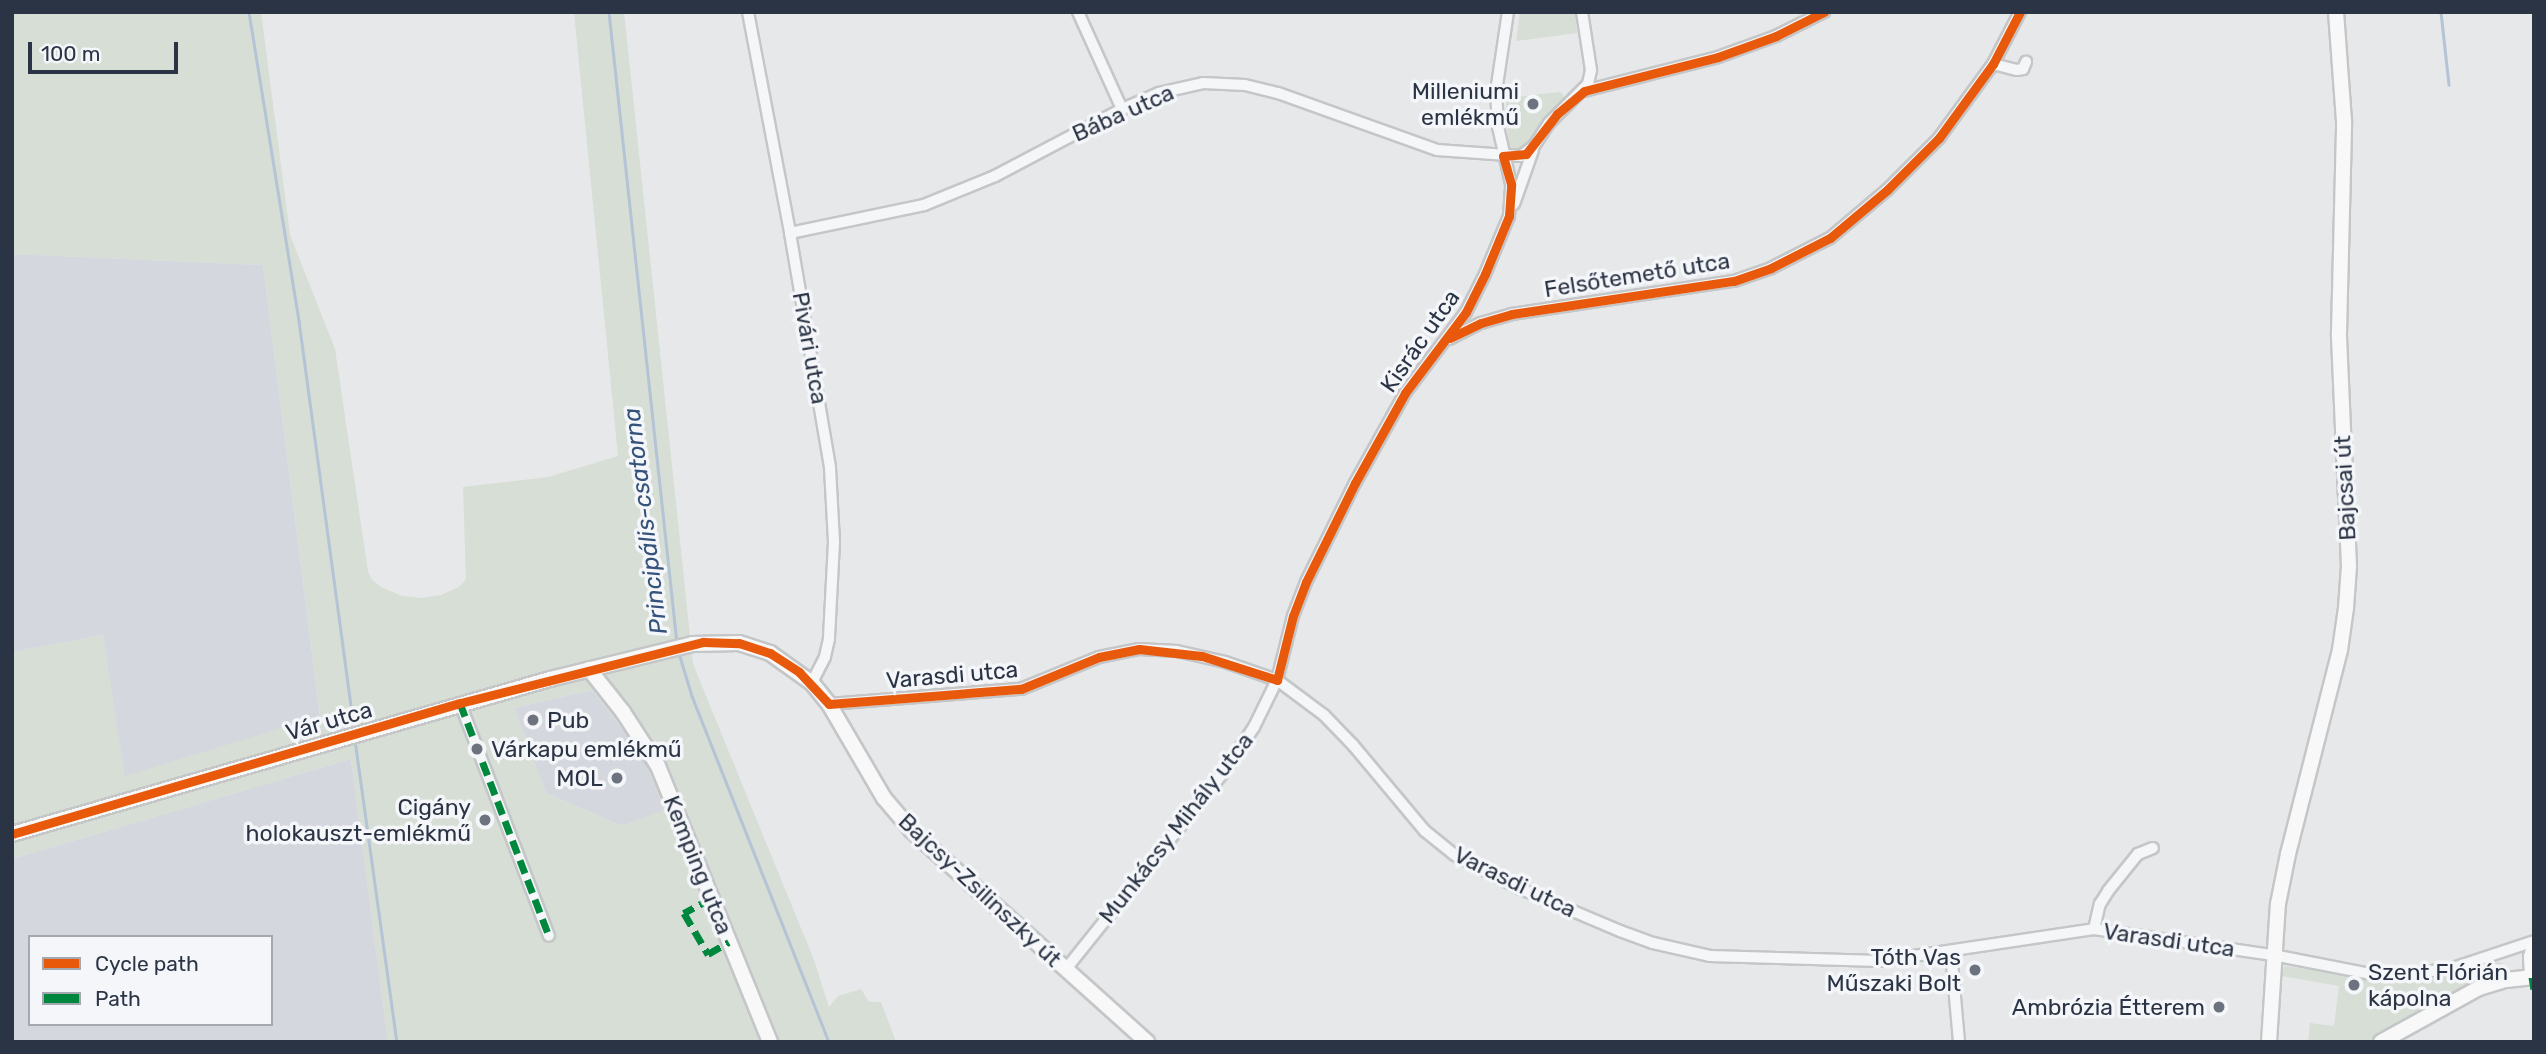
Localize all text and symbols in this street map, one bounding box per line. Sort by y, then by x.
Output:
scale bar [32,28,182,72]
text: 100 m [41,41,100,66]
place label: Milleniumi emlékmű [1412,77,1519,131]
street label: Bába utca [1068,78,1178,148]
marker: Milleniumi emlékmű [1525,96,1541,112]
street label: Felsőtemető utca [1542,247,1732,303]
street label: Kisrác utca [1375,284,1465,398]
street label: Pivári utca [787,290,833,406]
water label: Principális-csatorna [618,406,674,636]
street label: Bajcsai út [2328,435,2362,541]
street label: Varasdi utca [885,655,1019,695]
street label: Vár utca [282,695,376,747]
place label: Pub [547,706,589,734]
marker: Pub [525,712,541,728]
street label: Munkácsy Mihály utca [1093,727,1259,929]
place label: Várkapu emlékmű [491,735,682,763]
marker: Várkapu emlékmű [469,741,485,757]
place label: MOL [556,764,603,792]
marker: MOL [609,770,625,786]
street label: Kemping utca [658,792,738,938]
place label: Cigány holokauszt-emlékmű [246,793,471,847]
street label: Bajcsy-Zsilinszky út [893,807,1067,973]
marker: Cigány holokauszt-emlékmű [477,812,493,828]
street label: Varasdi utca [1449,841,1581,923]
street label: Varasdi utca [2101,917,2237,963]
legend [28,935,273,1026]
place label: Tóth Vas Műszaki Bolt [1827,943,1961,997]
text: Cycle path [95,951,199,976]
place label: Szent Flórián kápolna [2368,958,2508,1012]
marker: Tóth Vas Műszaki Bolt [1967,962,1983,978]
marker: Szent Flórián kápolna [2346,977,2362,993]
text: Path [95,986,141,1011]
place label: Ambrózia Étterem [2012,993,2205,1021]
marker: Ambrózia Étterem [2211,999,2227,1015]

